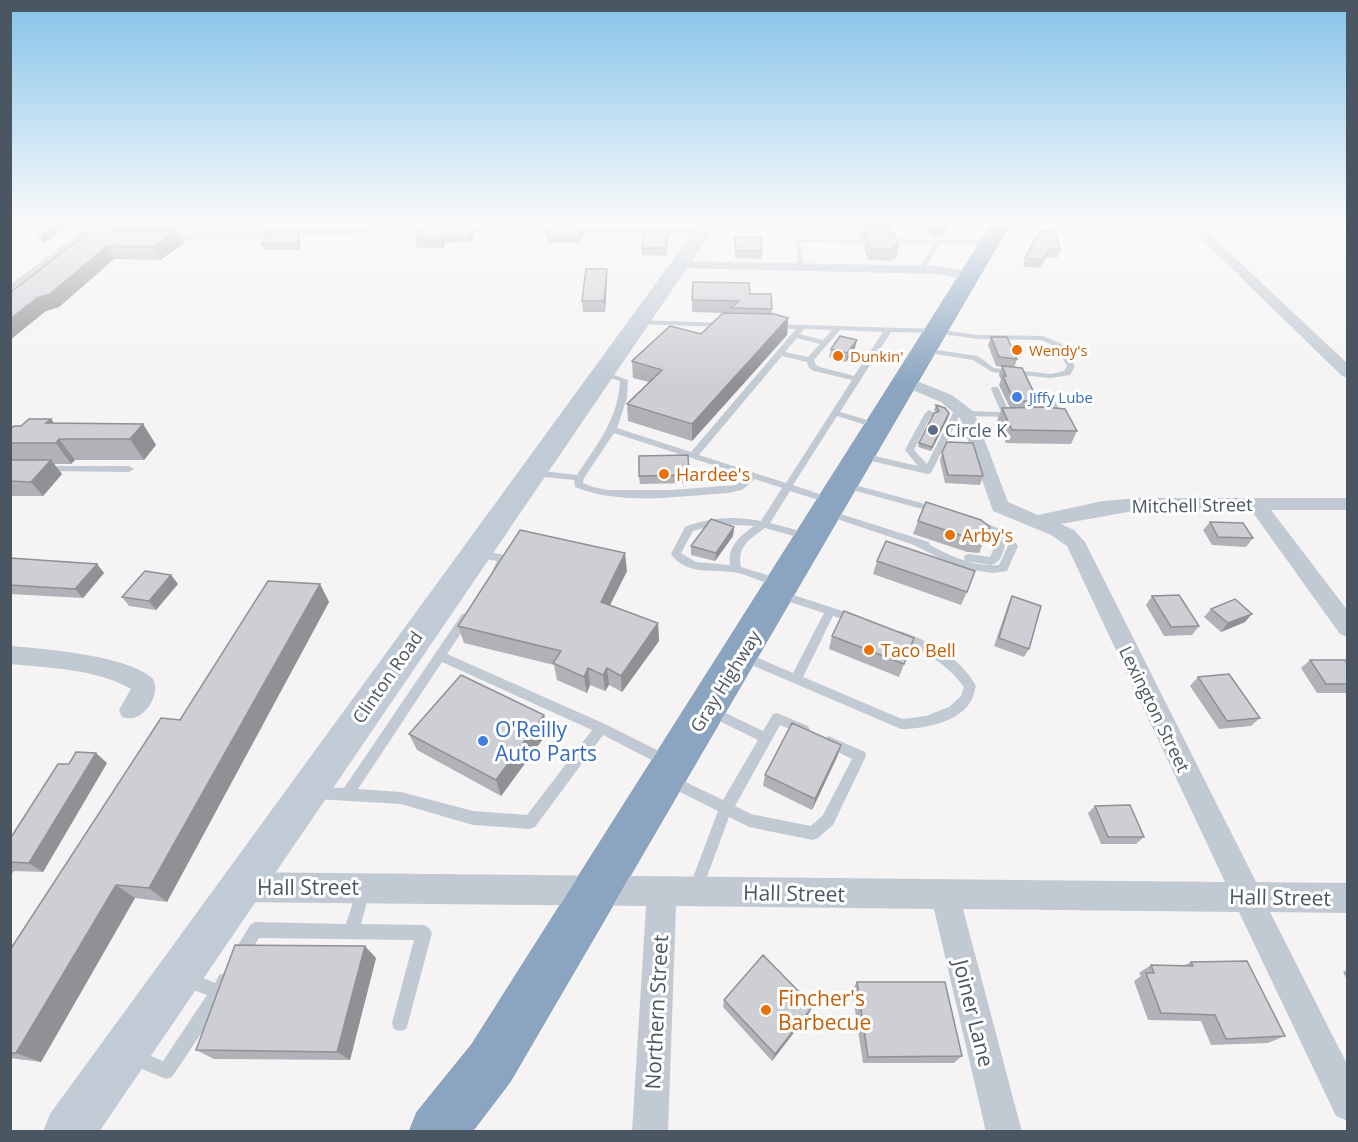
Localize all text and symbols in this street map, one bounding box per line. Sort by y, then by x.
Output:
place label: Wendy's [1029,340,1088,360]
marker: Wendy's [1010,343,1024,357]
place label: Dunkin' [850,346,903,366]
marker: Dunkin' [831,349,845,363]
place label: Jiffy Lube [1027,387,1093,407]
marker: Jiffy Lube [1010,390,1024,404]
place label: Circle K [945,418,1008,442]
marker: Circle K [926,423,940,437]
place label: Hardee's [676,462,750,486]
marker: Hardee's [657,467,671,481]
street label: Mitchell Street [1131,492,1253,518]
place label: Arby's [962,523,1013,547]
marker: Arby's [943,528,957,542]
street label: Gray Highway [684,625,766,736]
street label: Clinton Road [346,626,428,728]
place label: Taco Bell [881,638,956,662]
street label: Lexington Street [1114,642,1196,776]
marker: Taco Bell [862,643,876,657]
place label: O'Reilly Auto Parts [495,715,597,767]
marker: O'Reilly Auto Parts [476,734,490,748]
street label: Hall Street [257,873,359,901]
street label: Hall Street [743,878,845,908]
street label: Hall Street [1229,882,1331,912]
street label: Northern Street [638,934,674,1090]
street label: Joiner Lane [947,955,1001,1070]
place label: Fincher's Barbecue [778,984,871,1036]
marker: Fincher's Barbecue [759,1003,773,1017]

